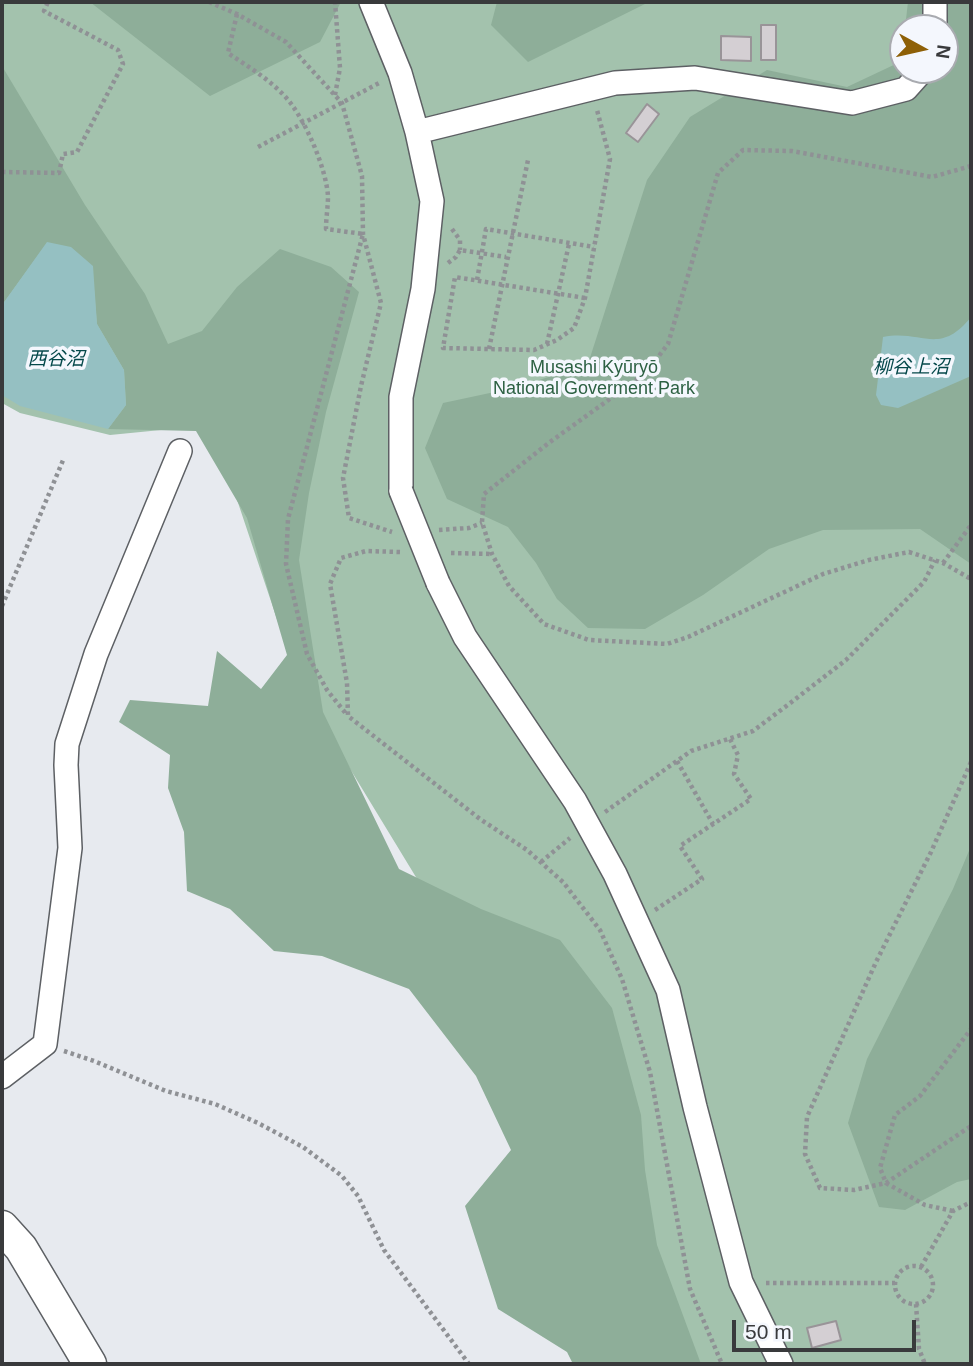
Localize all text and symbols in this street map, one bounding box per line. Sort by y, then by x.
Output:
north arrow [889,14,959,84]
text: N [932,43,955,60]
water label: 西谷沼 [28,349,84,371]
park label: Musashi Kyūryō National Goverment Park [493,357,695,400]
water label: 柳谷上沼 [873,357,949,379]
scale bar [735,1306,919,1350]
text: 50 m [745,1320,792,1343]

